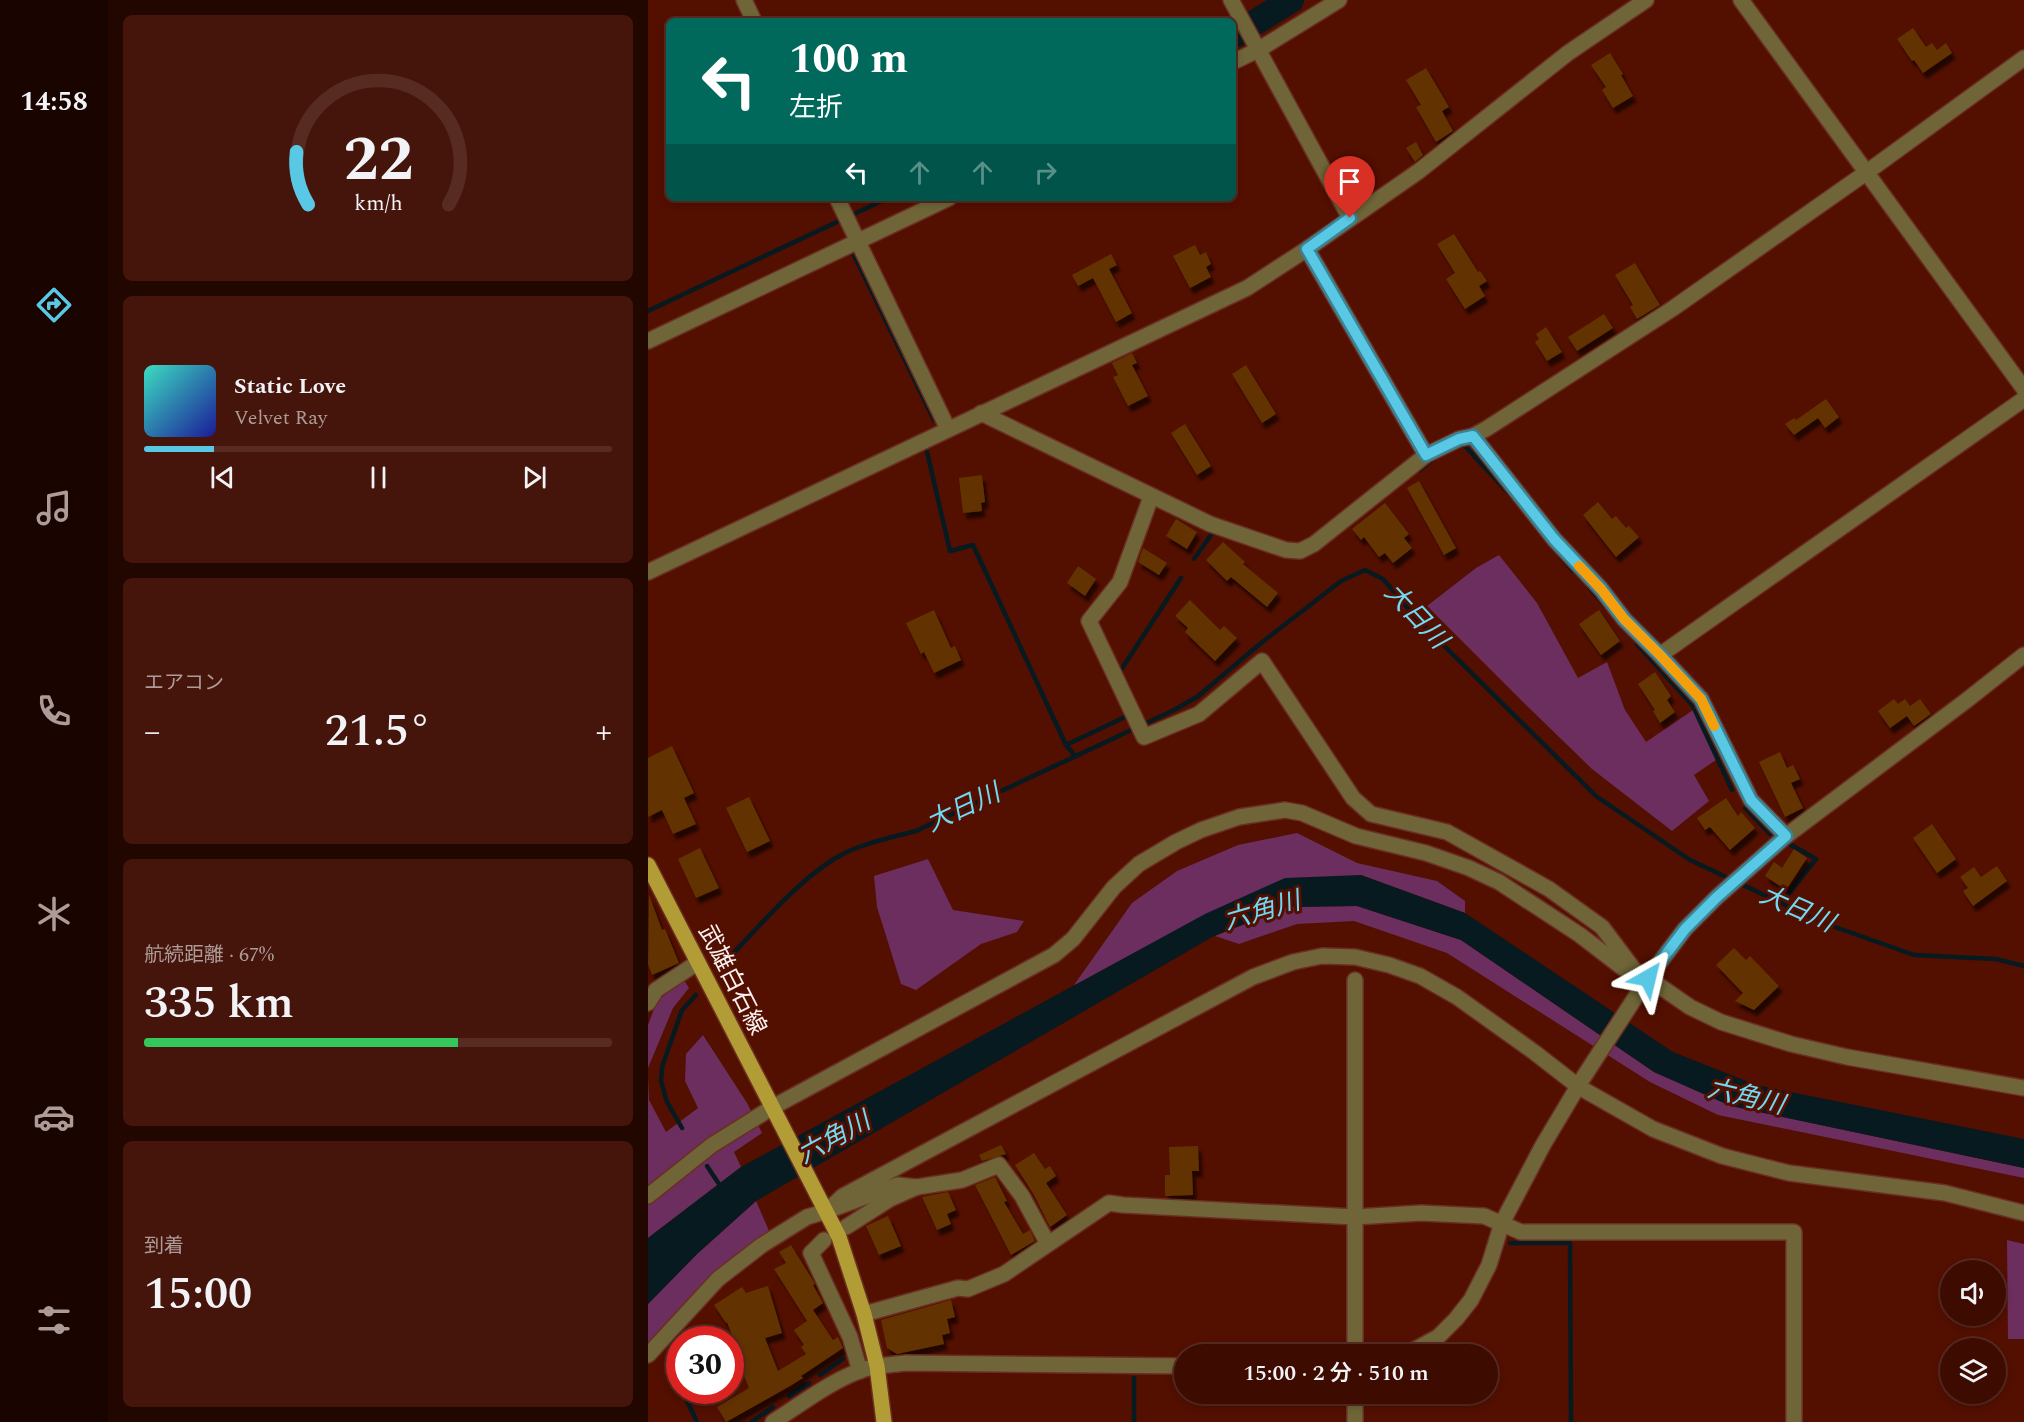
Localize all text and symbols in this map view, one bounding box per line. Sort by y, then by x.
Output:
text: 100 m [789,28,908,91]
icon: left [690,42,768,120]
text: 14:58 [20,81,88,123]
text: 左折 [789,87,843,129]
text: 22 [343,113,413,208]
icon: left [840,156,873,189]
icon: ahead [903,156,936,189]
icon: ahead [966,156,999,189]
icon: right [1029,156,1062,189]
pin [1324,156,1375,218]
icon: arrive [1333,165,1366,198]
text: km/h [354,188,402,221]
icon: directions [33,284,75,326]
text: Static Love [234,370,346,403]
text: Velvet Ray [234,403,327,433]
icon: previous [206,461,239,494]
icon: pause [362,461,395,494]
icon: next [518,461,551,494]
icon: music [33,487,75,529]
water label: 大日川 [1375,574,1459,660]
text: エアコン [144,668,224,698]
icon: phone [33,690,75,732]
text: 21.5° [325,697,431,766]
text: − [144,707,161,757]
text: + [595,707,612,757]
water label: 大日川 [919,772,1010,843]
water label: 大日川 [1753,875,1843,944]
water label: 六角川 [1219,880,1308,941]
icon: climate [33,893,75,935]
street label: 武雄白石線 [689,918,775,1042]
text: 航続距離 · 67% [144,940,274,970]
position arrow [1616,946,1680,1010]
text: 335 km [144,969,294,1038]
water label: 六角川 [1703,1069,1791,1126]
icon: car [33,1096,75,1138]
water label: 六角川 [790,1100,880,1174]
text: 到着 [144,1231,184,1261]
text: 15:00 [144,1260,252,1329]
map controls [1940,1260,2006,1404]
button: sound [1940,1260,2006,1326]
icon: filters [33,1299,75,1341]
speed limit sign: 30 [666,1326,744,1404]
button: layers [1940,1338,2006,1404]
text: 15:00 · 2 分 · 510 m [1243,1357,1429,1390]

